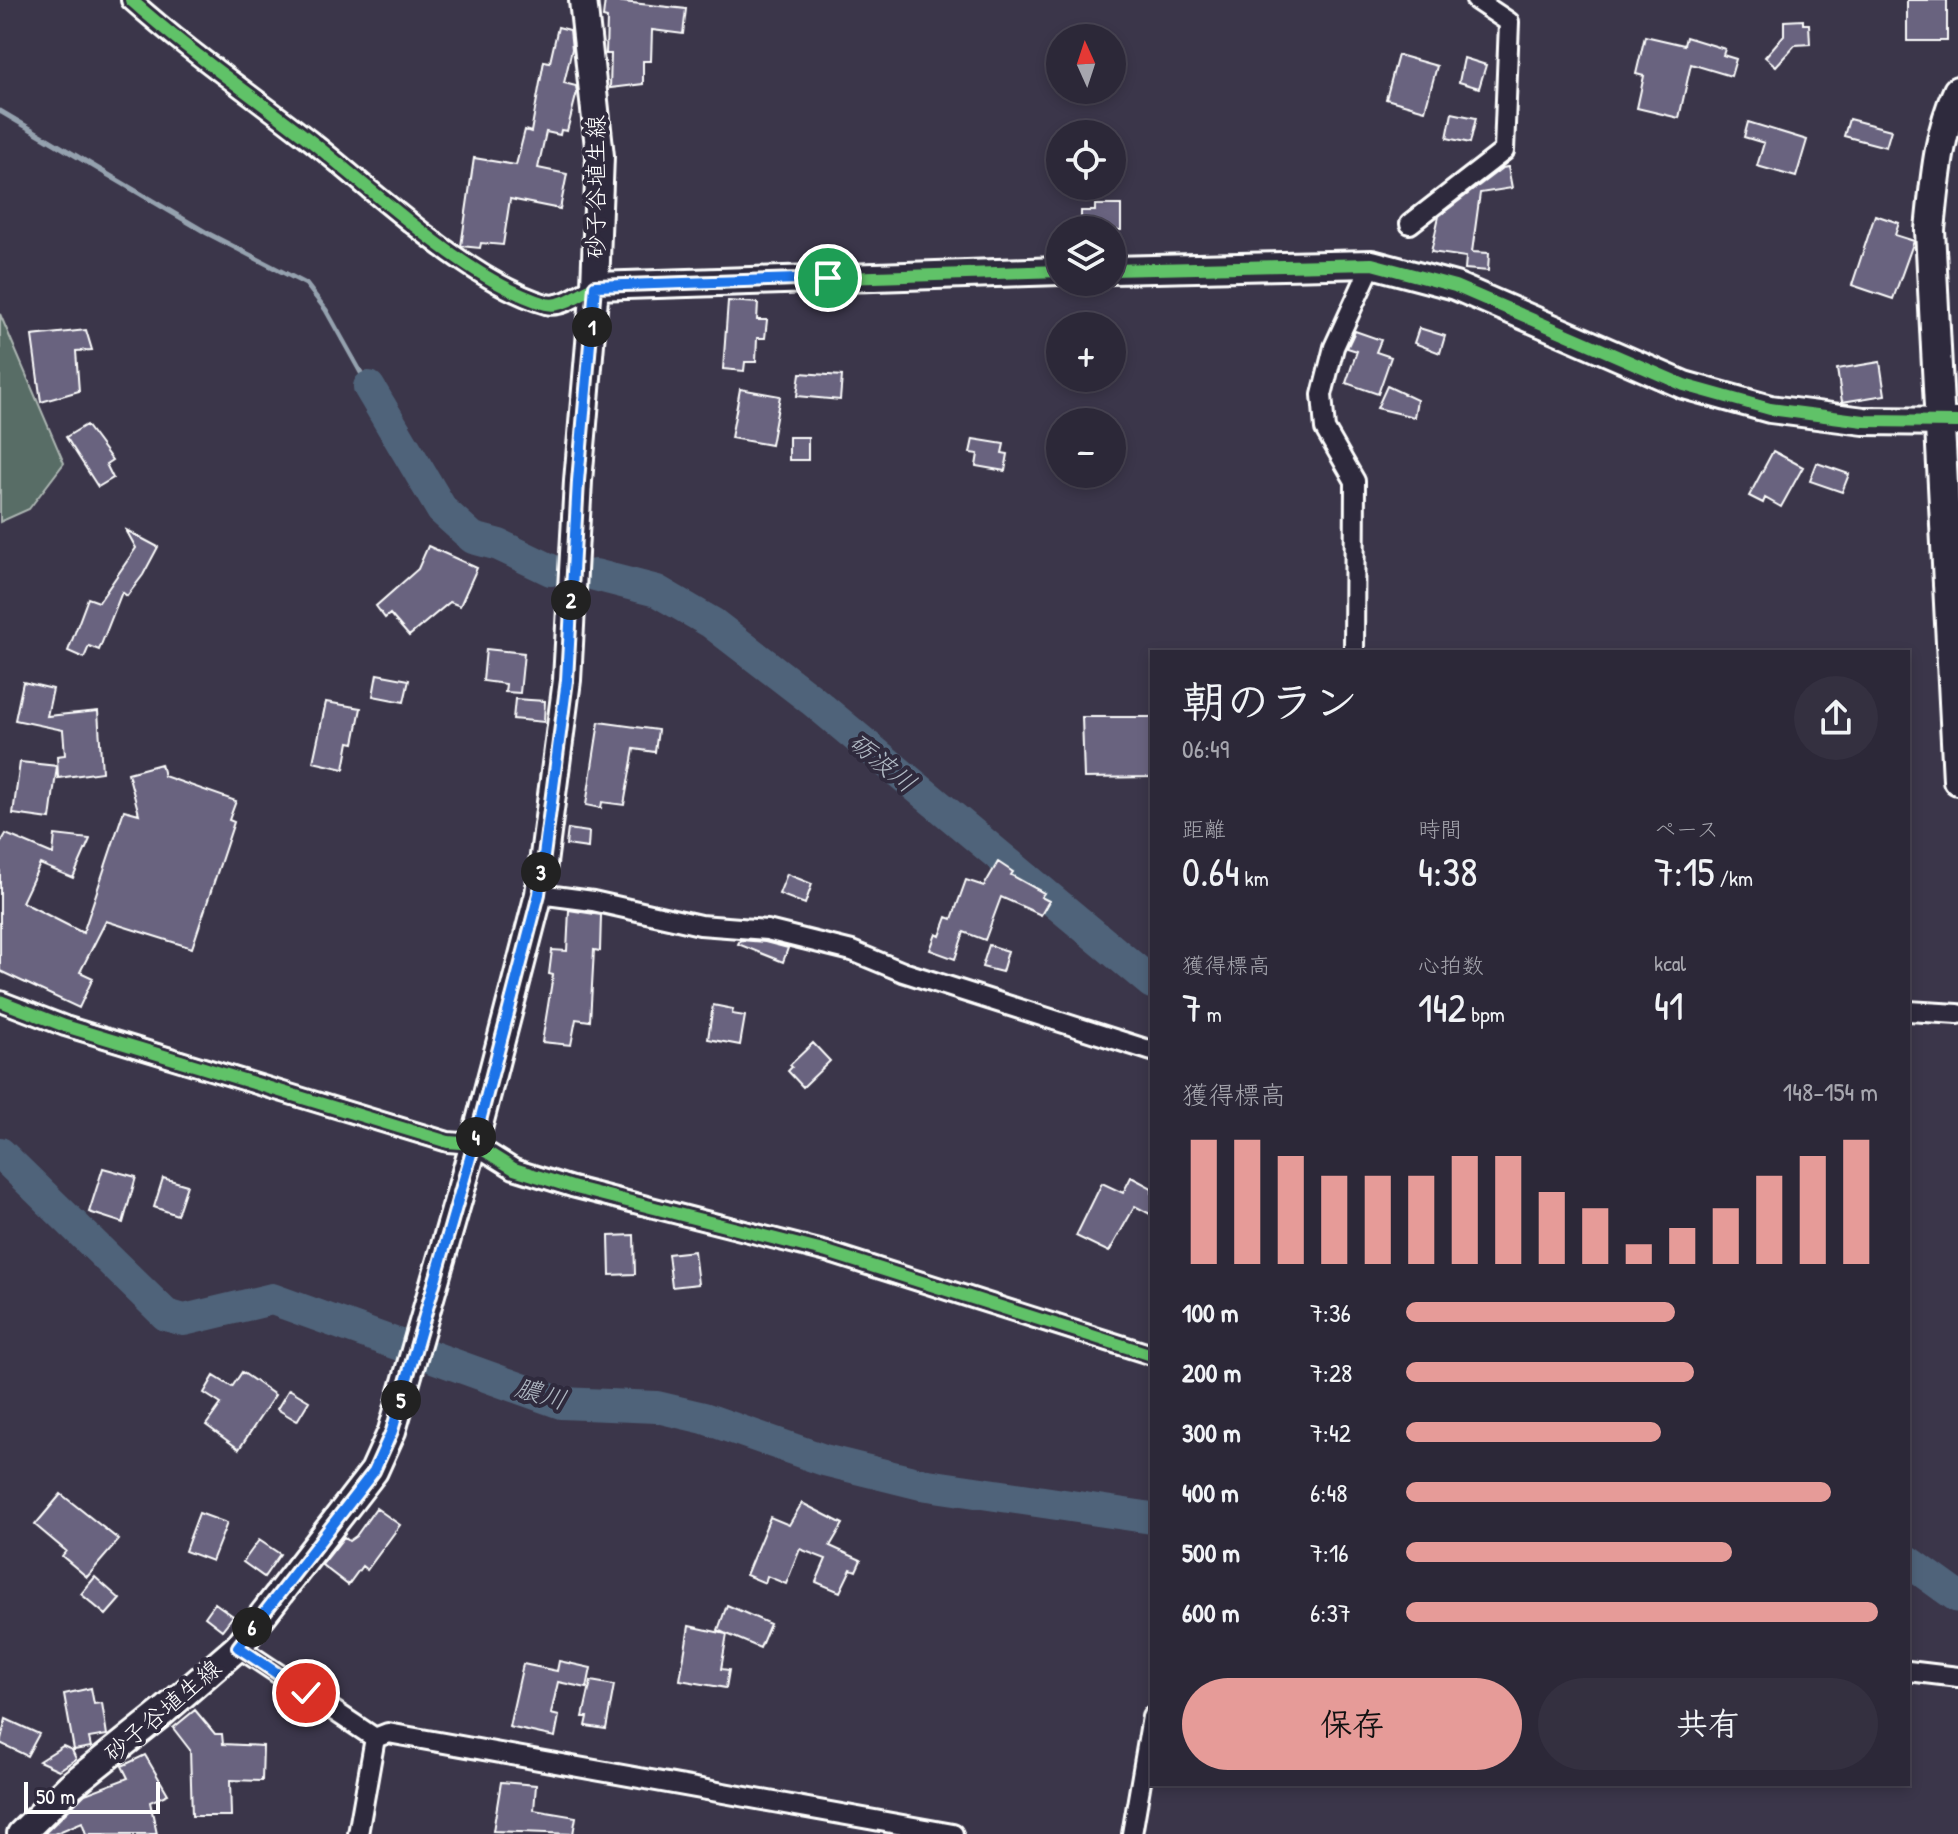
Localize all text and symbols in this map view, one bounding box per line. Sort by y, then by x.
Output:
north arrow [1046,24,1126,104]
map controls [1046,24,1126,488]
street label: 砂子谷埴生線 [579,115,611,259]
button: locate [1046,120,1126,200]
button: layers [1046,216,1126,296]
pin [794,244,862,312]
icon: arrive [806,256,850,300]
pin: 1 [572,307,612,347]
text: 1 [588,312,596,342]
button: + [1046,312,1126,392]
button: − [1046,408,1126,488]
pin: 2 [551,580,591,620]
text: 2 [566,585,576,615]
text: 朝のラン [1182,671,1358,731]
button: share [1794,676,1878,760]
water label: 砺波川 [842,724,924,800]
text: 06:49 [1182,731,1229,766]
text: 距離 [1182,814,1226,844]
text: 時間 [1418,814,1462,844]
text: ペース [1654,814,1719,844]
text: 0.64 [1182,844,1239,898]
text: 4:38 [1418,844,1478,898]
text: 7:15 [1654,844,1715,898]
pin: 3 [521,852,561,892]
text: 3 [536,857,546,887]
text: km [1239,863,1269,893]
text: /km [1715,863,1753,893]
text: kcal [1654,948,1686,978]
text: 獲得標高 [1182,950,1270,980]
text: 心拍数 [1418,950,1484,980]
text: 41 [1654,978,1684,1032]
text: 7 [1182,980,1202,1034]
text: 142 [1418,980,1466,1034]
text: m [1202,999,1222,1029]
text: bpm [1466,999,1505,1029]
text: 148–154 m [1783,1074,1878,1109]
text: 獲得標高 [1182,1077,1286,1112]
pin: 4 [456,1117,496,1157]
text: 4 [472,1122,480,1152]
text: 100 m [1182,1295,1238,1330]
text: 7:36 [1310,1295,1351,1330]
text: 200 m [1182,1355,1241,1390]
text: 7:28 [1310,1355,1352,1390]
water label: 膿川 [511,1369,571,1417]
pin: 5 [381,1380,421,1420]
text: 5 [396,1385,406,1415]
text: 300 m [1182,1415,1241,1450]
text: 7:42 [1310,1415,1351,1450]
text: 400 m [1182,1475,1239,1510]
text: 6:48 [1310,1475,1347,1510]
text: 500 m [1182,1535,1240,1570]
text: 7:16 [1310,1535,1349,1570]
text: 600 m [1182,1595,1239,1630]
text: 6:37 [1310,1595,1351,1630]
pin: 6 [232,1607,272,1647]
text: 6 [248,1612,256,1642]
street label: 砂子谷埴生線 [97,1651,227,1769]
pin [272,1659,340,1727]
icon: check [284,1671,328,1715]
button: 保存 [1182,1678,1522,1770]
button: 共有 [1538,1678,1878,1770]
scale bar [24,1778,160,1814]
text: 50 m [36,1781,75,1811]

